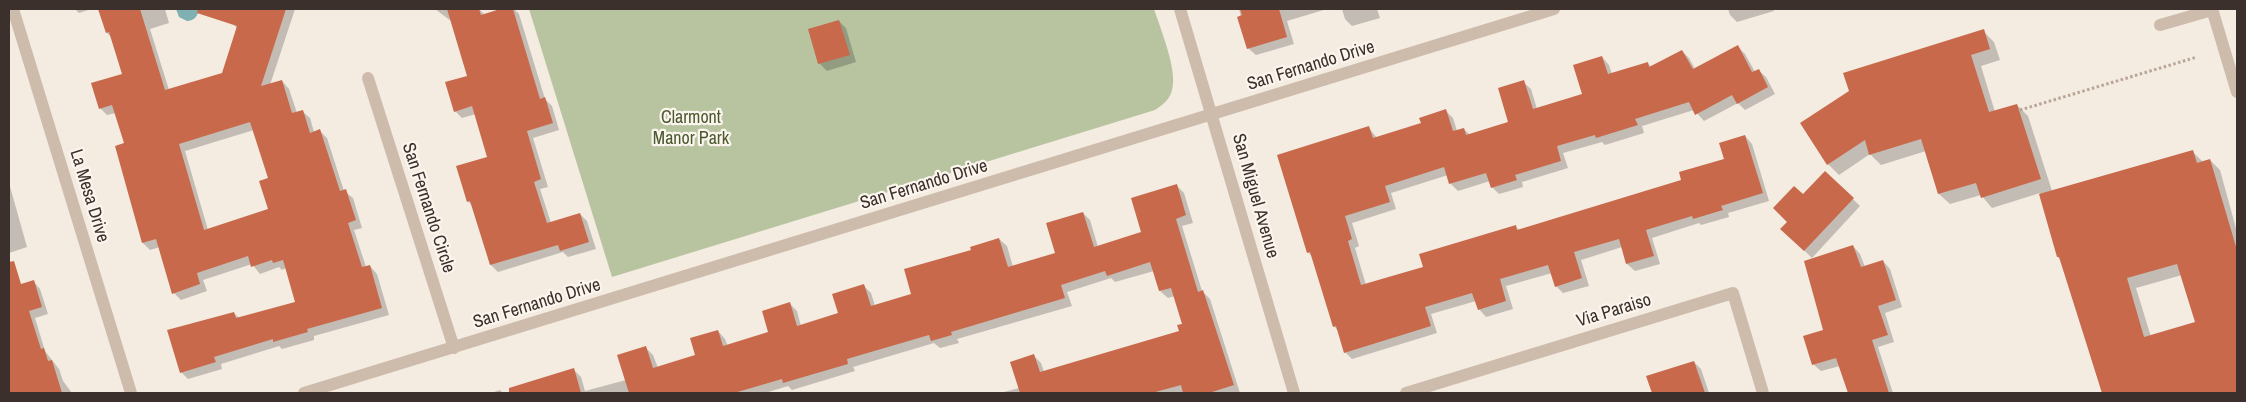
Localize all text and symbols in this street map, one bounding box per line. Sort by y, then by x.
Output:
street label: San Fernando Drive [1245,36,1377,96]
park label: Clarmont Manor Park [653,107,729,150]
street label: San Miguel Avenue [1227,131,1283,261]
street label: San Fernando Circle [397,140,459,276]
street label: La Mesa Drive [65,147,113,245]
street label: San Fernando Drive [858,155,990,215]
street label: San Fernando Drive [471,274,603,334]
street label: Via Paraiso [1574,289,1654,333]

